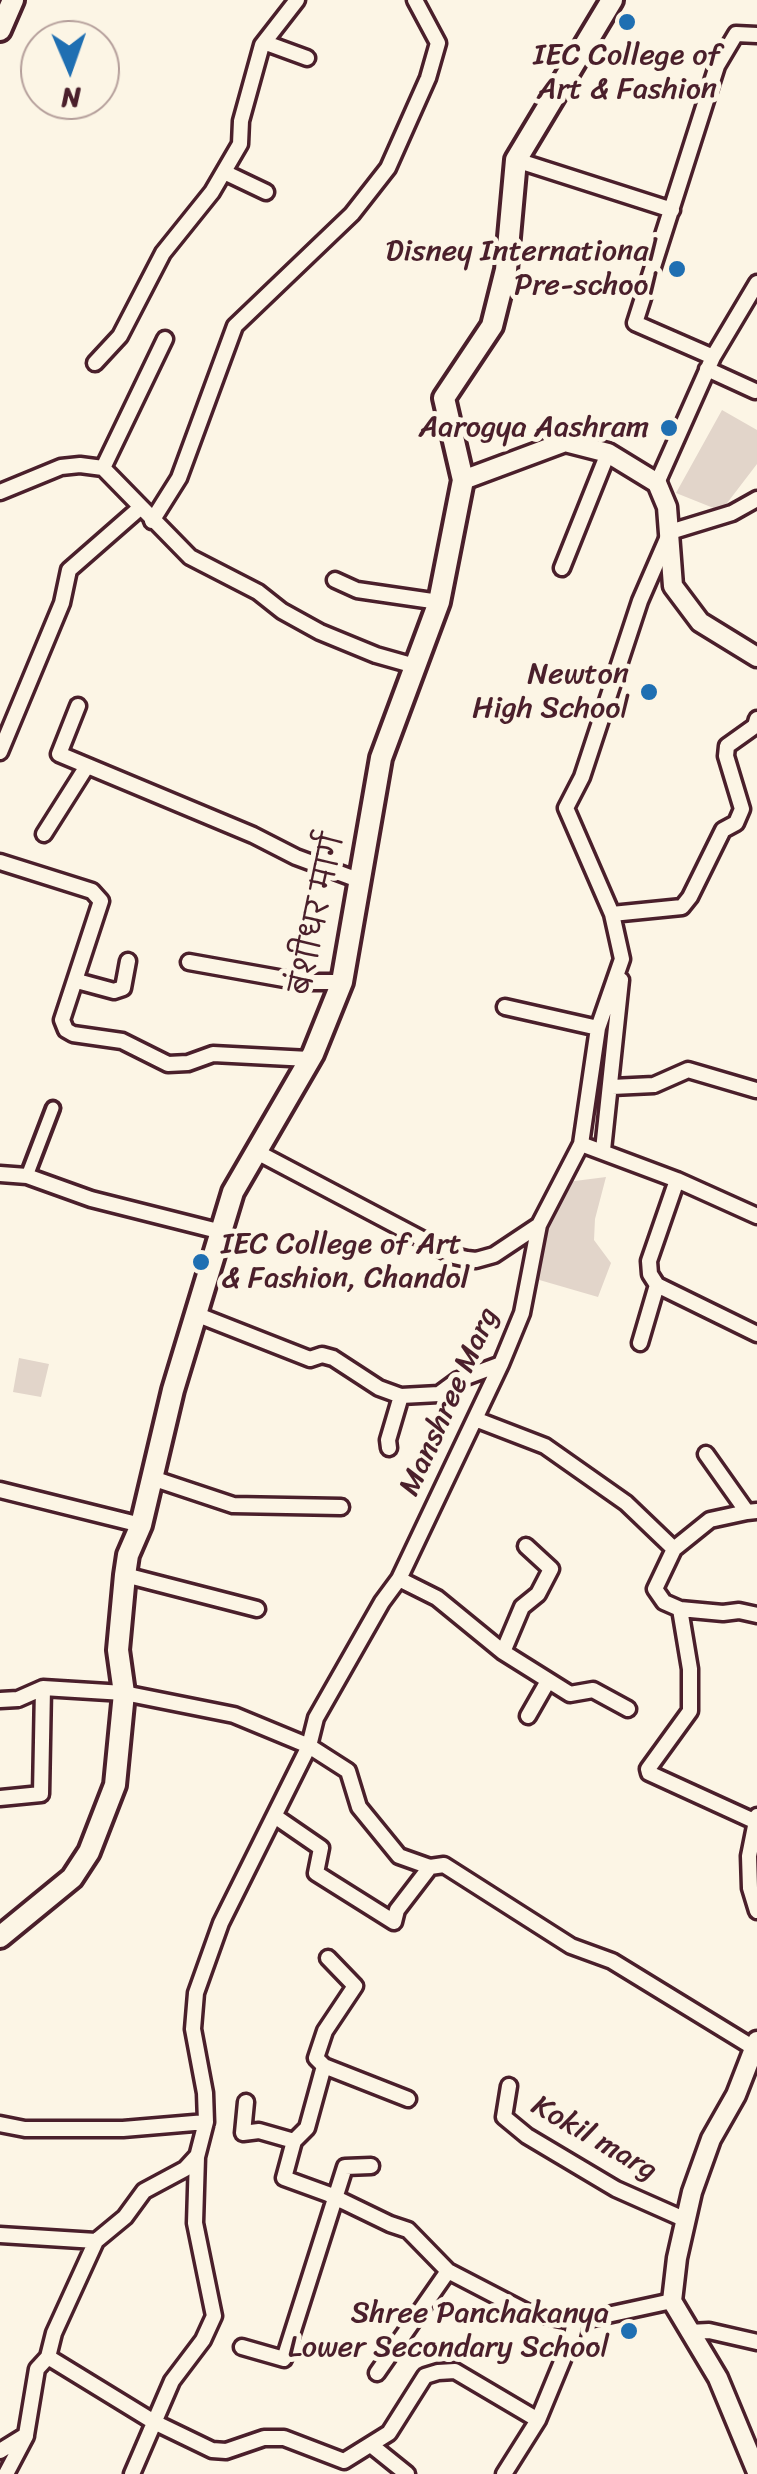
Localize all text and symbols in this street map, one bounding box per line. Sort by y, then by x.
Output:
marker: IEC College of Art & Fashion [616,11,638,33]
north arrow [20,20,120,120]
place label: IEC College of Art & Fashion [533,38,721,108]
text: N [60,74,82,123]
place label: Disney International Pre-school [386,234,657,304]
marker: Disney International Pre-school [666,258,688,280]
place label: Aarogya Aashram [419,410,649,446]
marker: Aarogya Aashram [658,417,680,439]
place label: Newton High School [472,657,629,728]
marker: Newton High School [638,681,660,703]
street label: बंशीधर मार्ग [284,831,354,999]
place label: IEC College of Art & Fashion, Chandol [221,1227,469,1298]
marker: IEC College of Art & Fashion, Chandol [190,1251,212,1273]
street label: Manshree Marg [392,1302,508,1502]
street label: Kokil marg [525,2089,663,2189]
place label: Shree Panchakanya Lower Secondary School [288,2296,609,2366]
marker: Shree Panchakanya Lower Secondary School [618,2320,640,2342]

